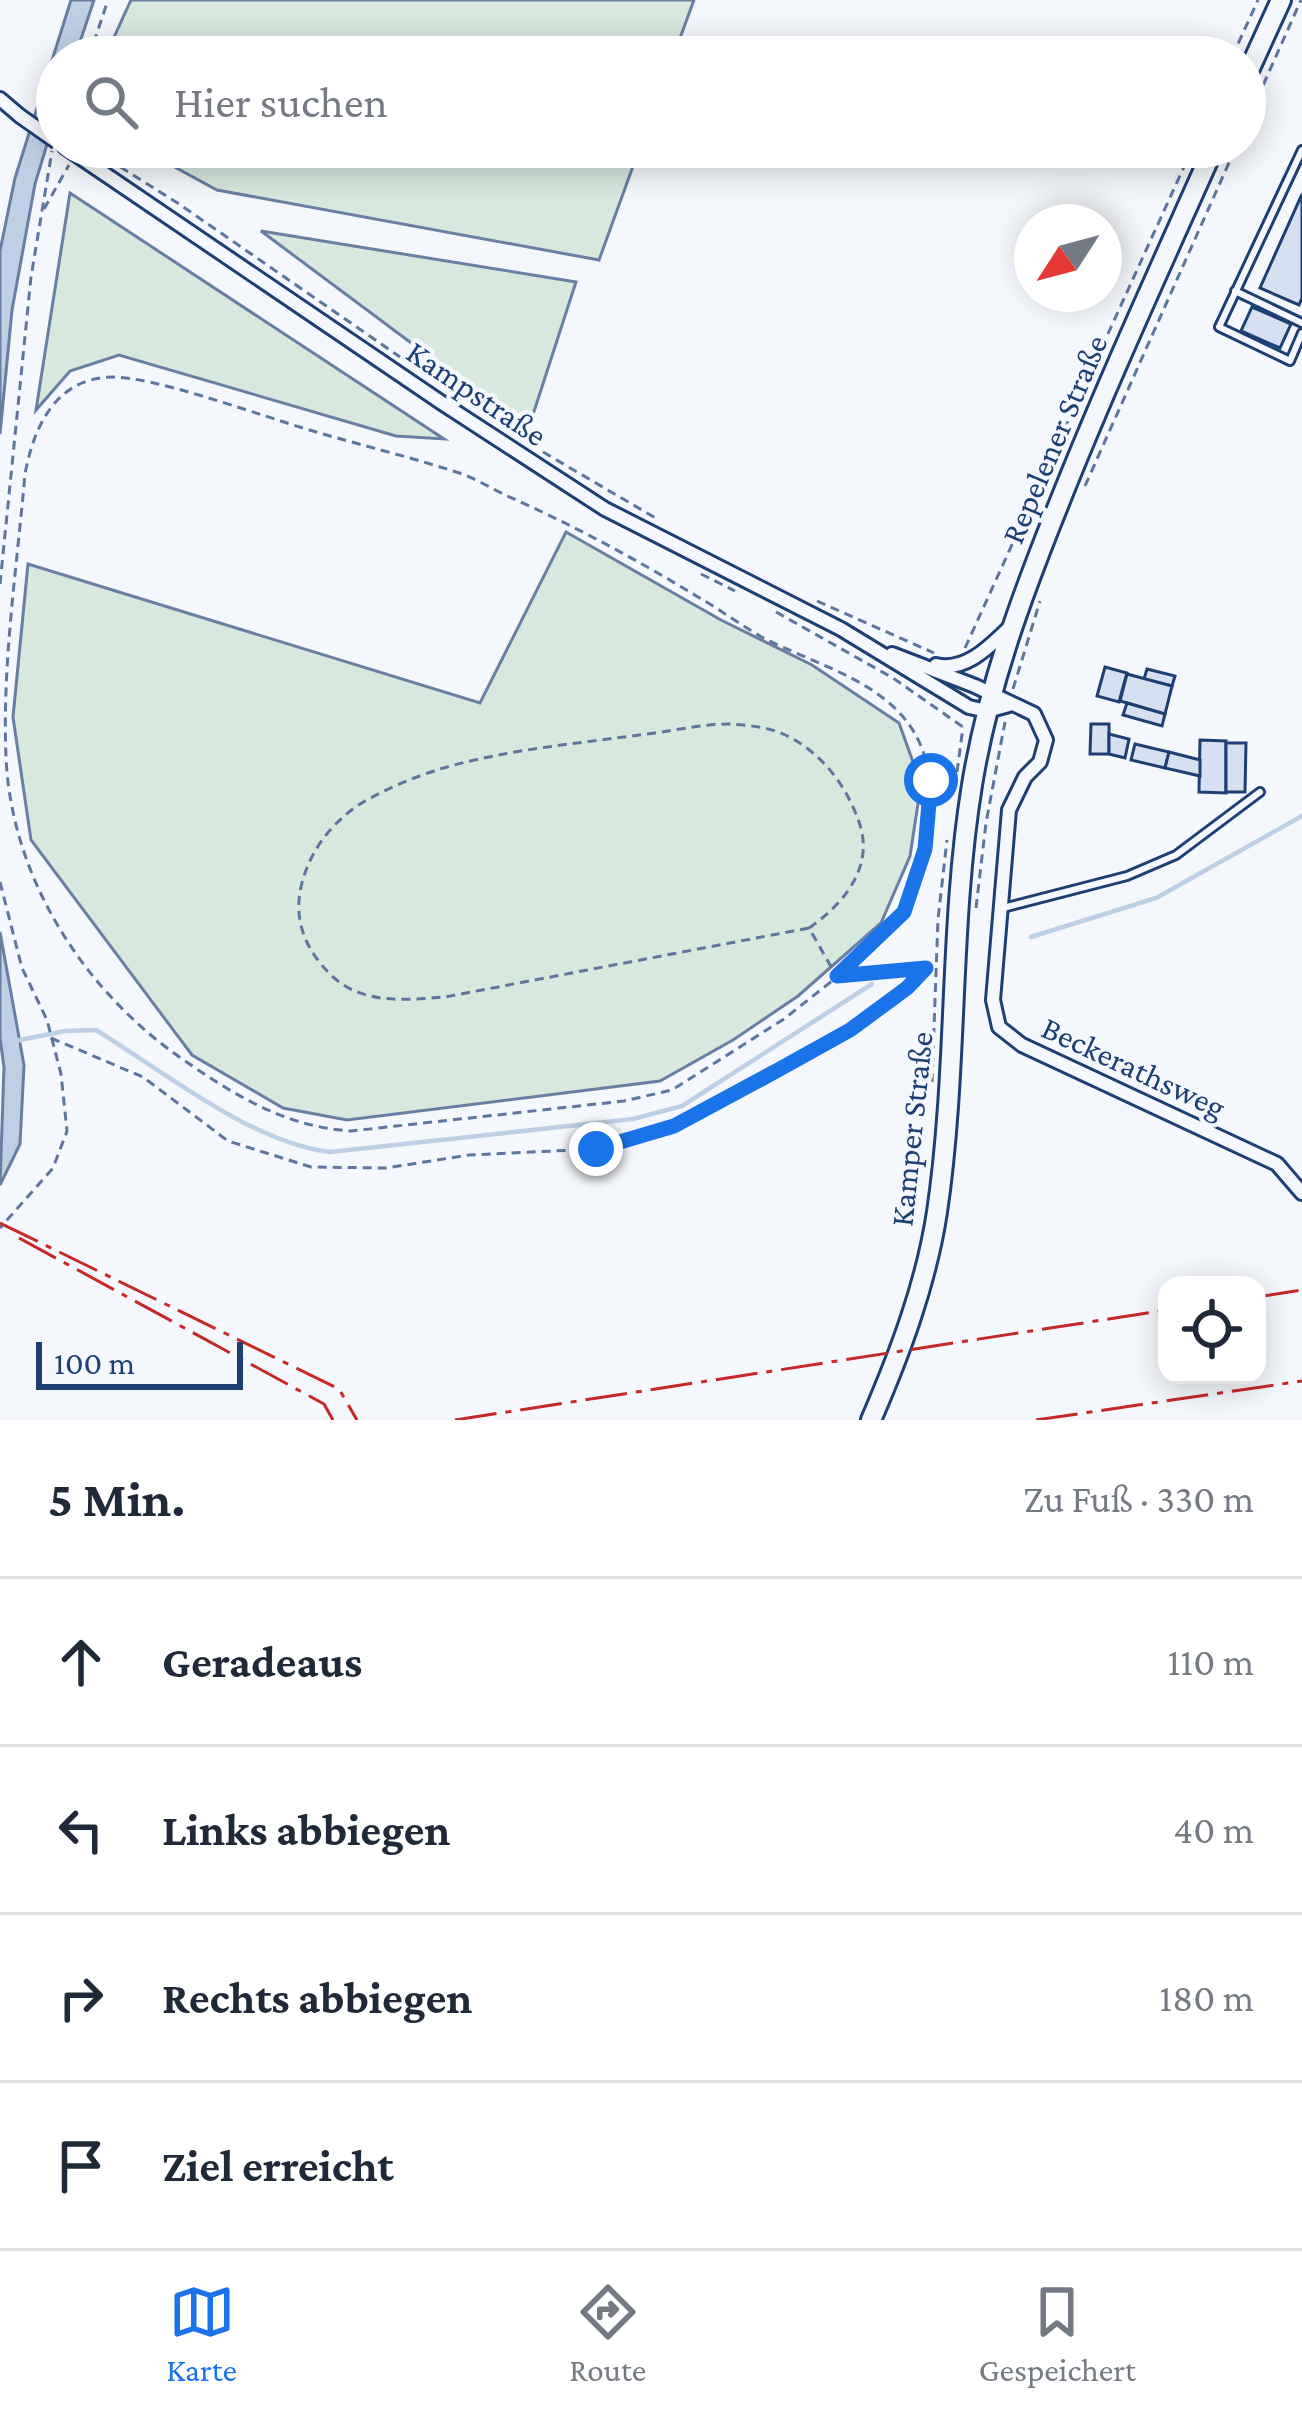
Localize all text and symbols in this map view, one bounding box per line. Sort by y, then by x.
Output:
search box [36,36,1266,168]
icon: search [78,69,144,135]
text: Hier suchen [174,77,388,127]
north arrow [1014,204,1122,312]
street label: Repelener Straße [993,329,1115,549]
street label: Kampstraße [400,333,554,453]
route start [904,753,958,807]
street label: Beckerathsweg [1036,1008,1232,1126]
street label: Kamper Straße [882,1030,940,1228]
route end [569,1122,623,1176]
map controls [1158,1276,1266,1384]
button: locate [1158,1276,1266,1384]
scale bar [36,1336,243,1389]
text: 100 m [54,1344,135,1381]
text: 5 Min. [48,1470,185,1527]
text: Zu Fuß · 330 m [1024,1477,1254,1520]
icon: ahead [48,1629,114,1695]
text: Geradeaus [162,1637,362,1687]
text: 110 m [1167,1640,1254,1683]
icon: left [48,1797,114,1863]
text: Links abbiegen [162,1805,450,1855]
text: 40 m [1173,1808,1254,1851]
icon: right [48,1965,114,2031]
text: Rechts abbiegen [162,1973,472,2023]
text: 180 m [1159,1976,1254,2019]
icon: arrive [48,2133,114,2199]
text: Ziel erreicht [162,2141,394,2191]
tab: Karte [166,2279,237,2388]
tab: Route [569,2279,646,2388]
tab: Gespeichert [979,2279,1136,2388]

